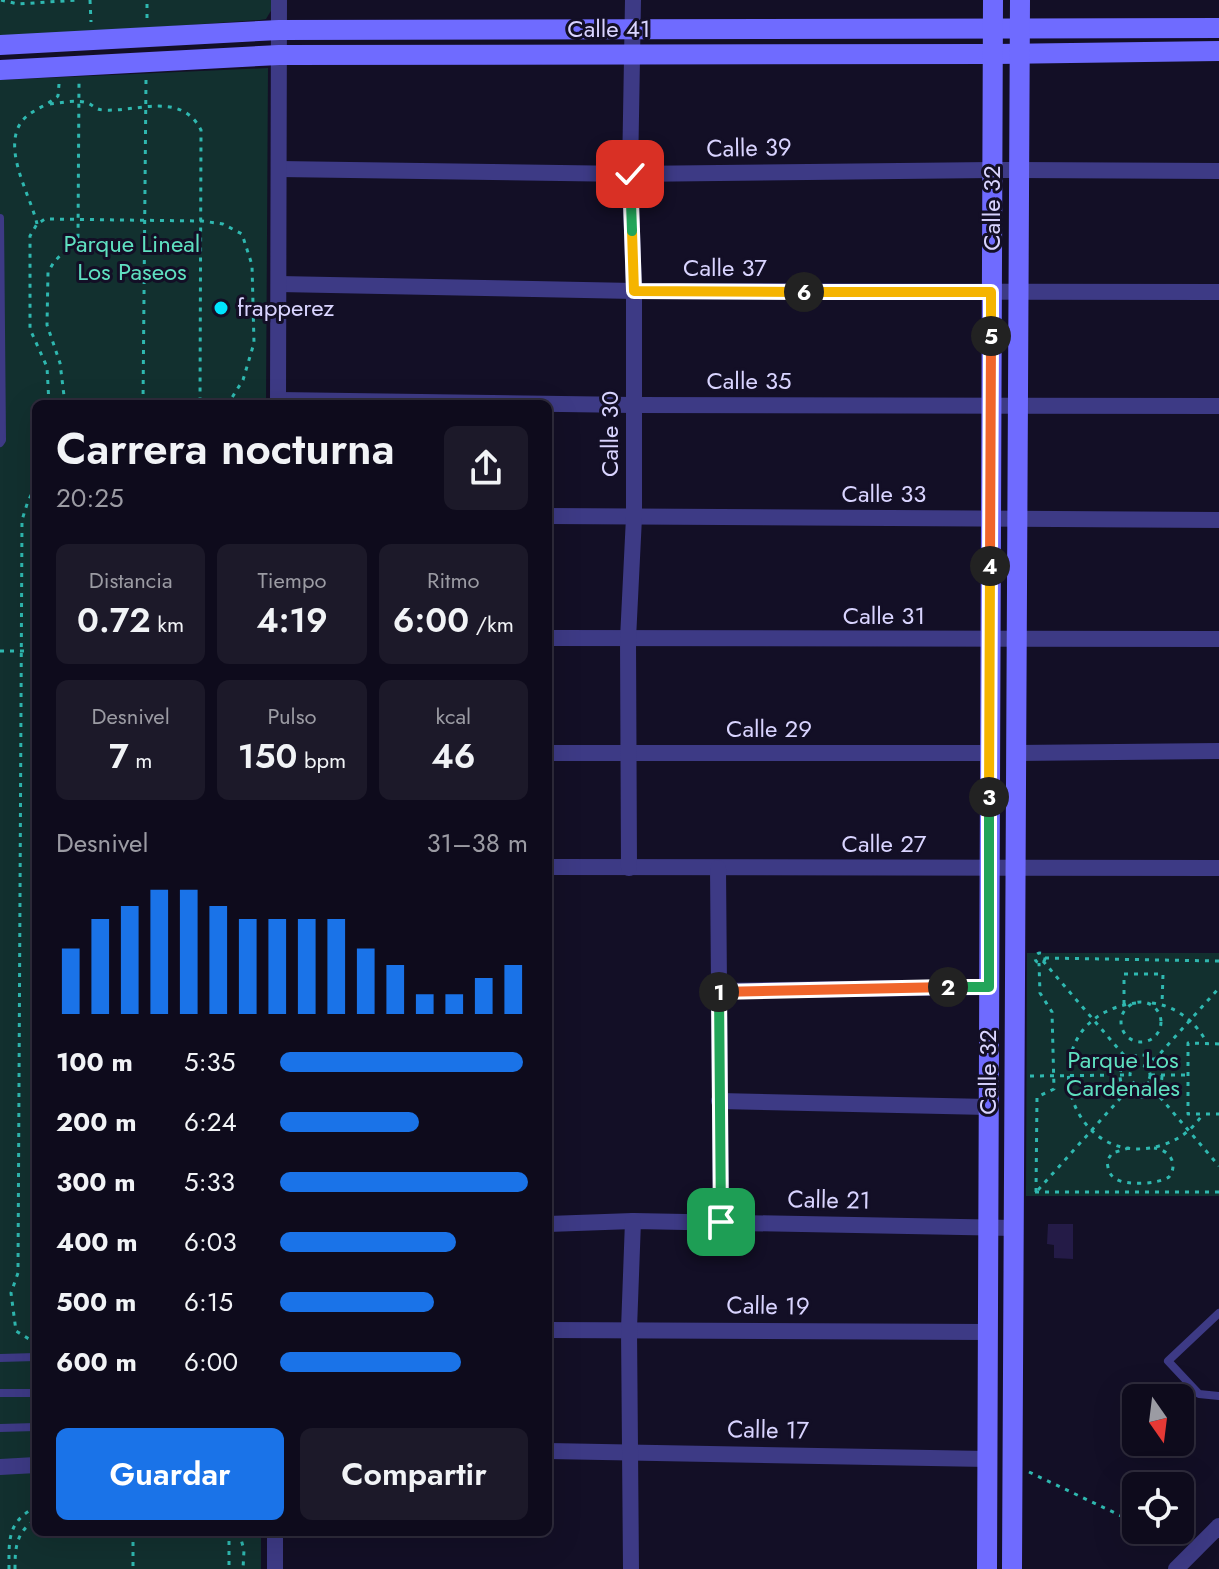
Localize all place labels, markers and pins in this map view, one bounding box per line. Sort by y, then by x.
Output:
pin [596,140,664,208]
pin: 6 [784,272,824,312]
place label: frapperez [237,290,334,325]
marker: frapperez [212,299,230,317]
pin: 5 [971,316,1011,356]
pin: 4 [970,546,1010,586]
pin: 3 [969,777,1009,817]
pin: 2 [928,967,968,1007]
pin: 1 [699,972,739,1012]
pin [687,1188,755,1256]

